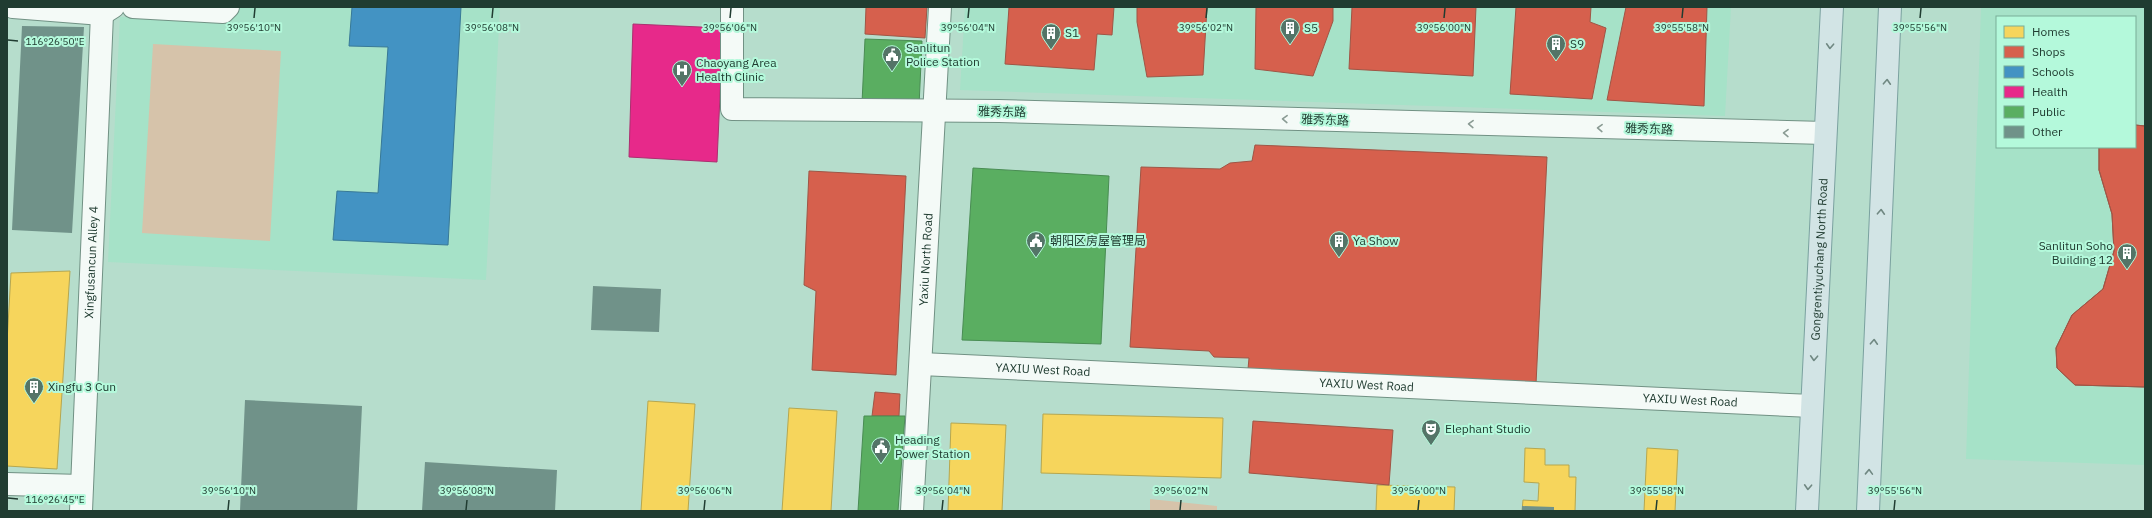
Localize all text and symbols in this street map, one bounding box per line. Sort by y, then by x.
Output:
legend [1996,16,2136,148]
building icon: S5 [1279,17,1301,45]
place label: S5 [1304,20,1318,35]
text: 39°56'10"N [227,21,281,34]
text: 39°56'08"N [465,21,519,34]
text: 39°56'06"N [703,21,757,34]
text: 39°56'04"N [941,21,995,34]
text: 39°56'02"N [1179,21,1233,34]
text: 39°56'00"N [1417,21,1471,34]
text: 39°55'58"N [1655,21,1709,34]
text: 39°55'56"N [1893,21,1947,34]
building icon: S1 [1040,22,1062,50]
text: Homes [2032,24,2070,39]
place label: S1 [1065,25,1079,40]
building icon: S9 [1545,33,1567,61]
text: 116°26'50"E [25,35,85,48]
place label: S9 [1570,36,1584,51]
place label: Sanlitun Police Station [906,40,980,69]
one-way arrow [1826,43,1834,49]
public building icon: Sanlitun Police Station [881,44,903,72]
text: Shops [2032,44,2065,59]
place label: Chaoyang Area Health Clinic [696,55,777,84]
hospital icon: Chaoyang Area Health Clinic [671,59,693,87]
text: Schools [2032,64,2075,79]
one-way arrow [1883,79,1891,85]
text: Health [2032,84,2068,99]
street label: 雅秀东路 [978,104,1026,119]
text: Public [2032,104,2065,119]
street label: 雅秀东路 [1301,111,1349,128]
one-way arrow [1282,115,1288,123]
one-way arrow [1468,120,1474,129]
street label: 雅秀东路 [1625,120,1673,137]
one-way arrow [1597,124,1603,132]
text: Other [2032,124,2063,139]
one-way arrow [1783,129,1789,137]
street label: Gongrentiyuchang North Road [1807,178,1831,341]
street label: Xingfusancun Alley 4 [81,206,101,319]
one-way arrow [1877,209,1885,215]
street label: Yaxiu North Road [915,213,936,306]
public building icon: 朝阳区房屋管理局 [1025,230,1047,258]
building icon: Ya Show [1328,230,1350,258]
place label: 朝阳区房屋管理局 [1050,233,1146,248]
place label: Ya Show [1353,233,1398,248]
place label: Sanlitun Soho Building 12 [2039,238,2113,267]
building icon: Sanlitun Soho Building 12 [2116,242,2138,270]
one-way arrow [1870,339,1879,345]
one-way arrow [1810,355,1819,361]
street label: YAXIU West Road [995,360,1091,379]
street label: YAXIU West Road [1319,375,1414,394]
building icon: Xingfu 3 Cun [23,376,45,404]
place label: Xingfu 3 Cun [48,379,116,394]
street label: YAXIU West Road [1642,390,1738,409]
theatre icon: Elephant Studio [1420,418,1442,446]
place label: Elephant Studio [1445,421,1531,436]
place label: Heading Power Station [895,432,970,461]
public building icon: Heading Power Station [870,436,892,464]
one-way arrow [1865,469,1874,475]
text: 39°56'10"N [202,484,256,497]
text: 39°56'08"N [440,484,494,497]
text: 39°56'06"N [678,484,732,497]
text: 39°56'04"N [916,484,970,497]
text: 39°56'02"N [1154,484,1208,497]
text: 39°56'00"N [1392,484,1446,497]
text: 39°55'58"N [1630,484,1684,497]
one-way arrow [1804,484,1812,490]
text: 39°55'56"N [1868,484,1922,497]
text: 116°26'45"E [25,493,85,506]

